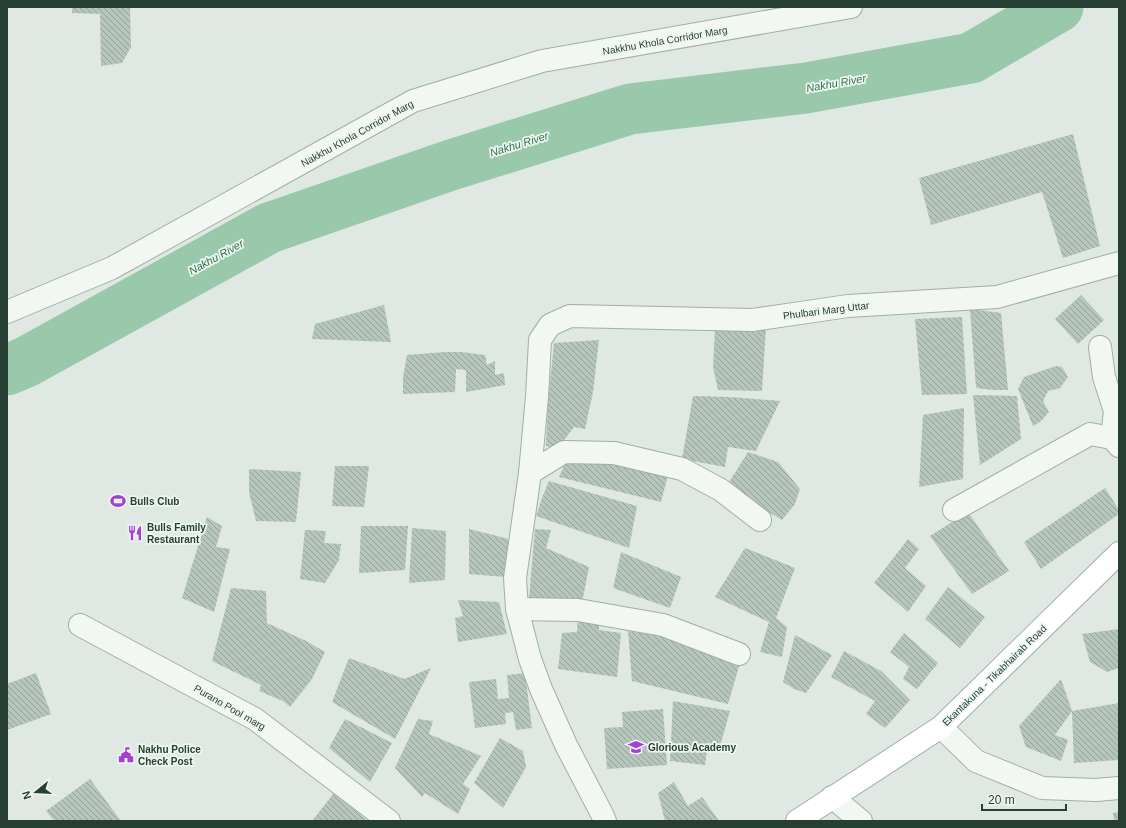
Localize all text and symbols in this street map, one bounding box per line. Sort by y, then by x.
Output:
street label: Nakkhu Khola Corridor Marg [602,24,728,57]
water label: Nakhu River [805,72,868,94]
street label: Nakkhu Khola Corridor Marg [299,98,415,169]
water label: Nakhu River [488,129,551,159]
water label: Nakhu River [187,236,247,277]
street label: Phulbari Marg Uttar [782,300,870,321]
sports icon: Bulls Club [109,492,127,510]
place label: Bulls Club [130,496,179,507]
place label: Bulls Family Restaurant [147,522,206,545]
restaurant icon: Bulls Family Restaurant [126,524,144,542]
street label: Ekantakuna - Tikabhairab Road [940,623,1049,728]
street label: Purano Pool marg [192,683,267,732]
school or university icon: Glorious Academy [627,738,645,756]
place label: Glorious Academy [648,742,736,753]
place label: Nakhu Police Check Post [138,744,201,767]
public building icon: Nakhu Police Check Post [117,746,135,764]
north arrow [16,772,56,812]
scale bar [982,786,1066,812]
text: N [20,789,33,801]
text: 20 m [988,793,1015,807]

